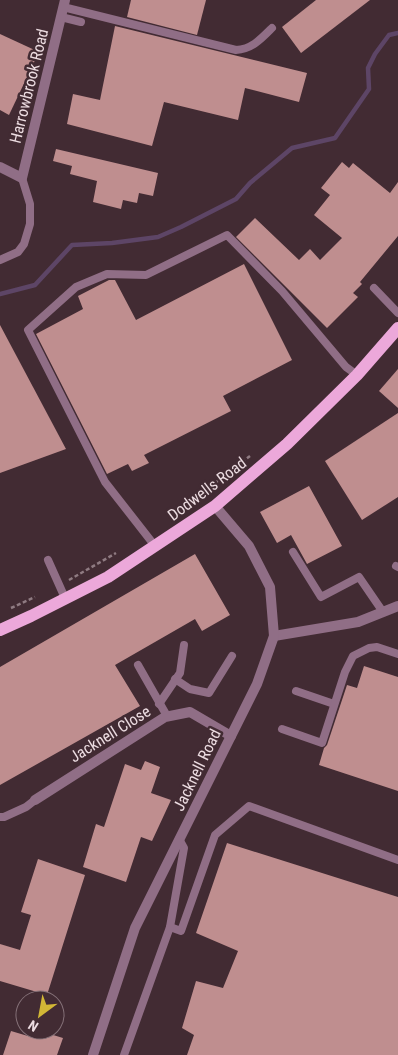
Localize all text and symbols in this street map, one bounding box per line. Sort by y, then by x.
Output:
street label: Harrowbrook Road [6,27,52,145]
street label: Dodwells Road [164,453,250,525]
street label: Jacknell Close [66,702,154,766]
street label: Jacknell Road [169,726,225,814]
north arrow [15,990,65,1040]
text: N [25,1017,41,1035]

